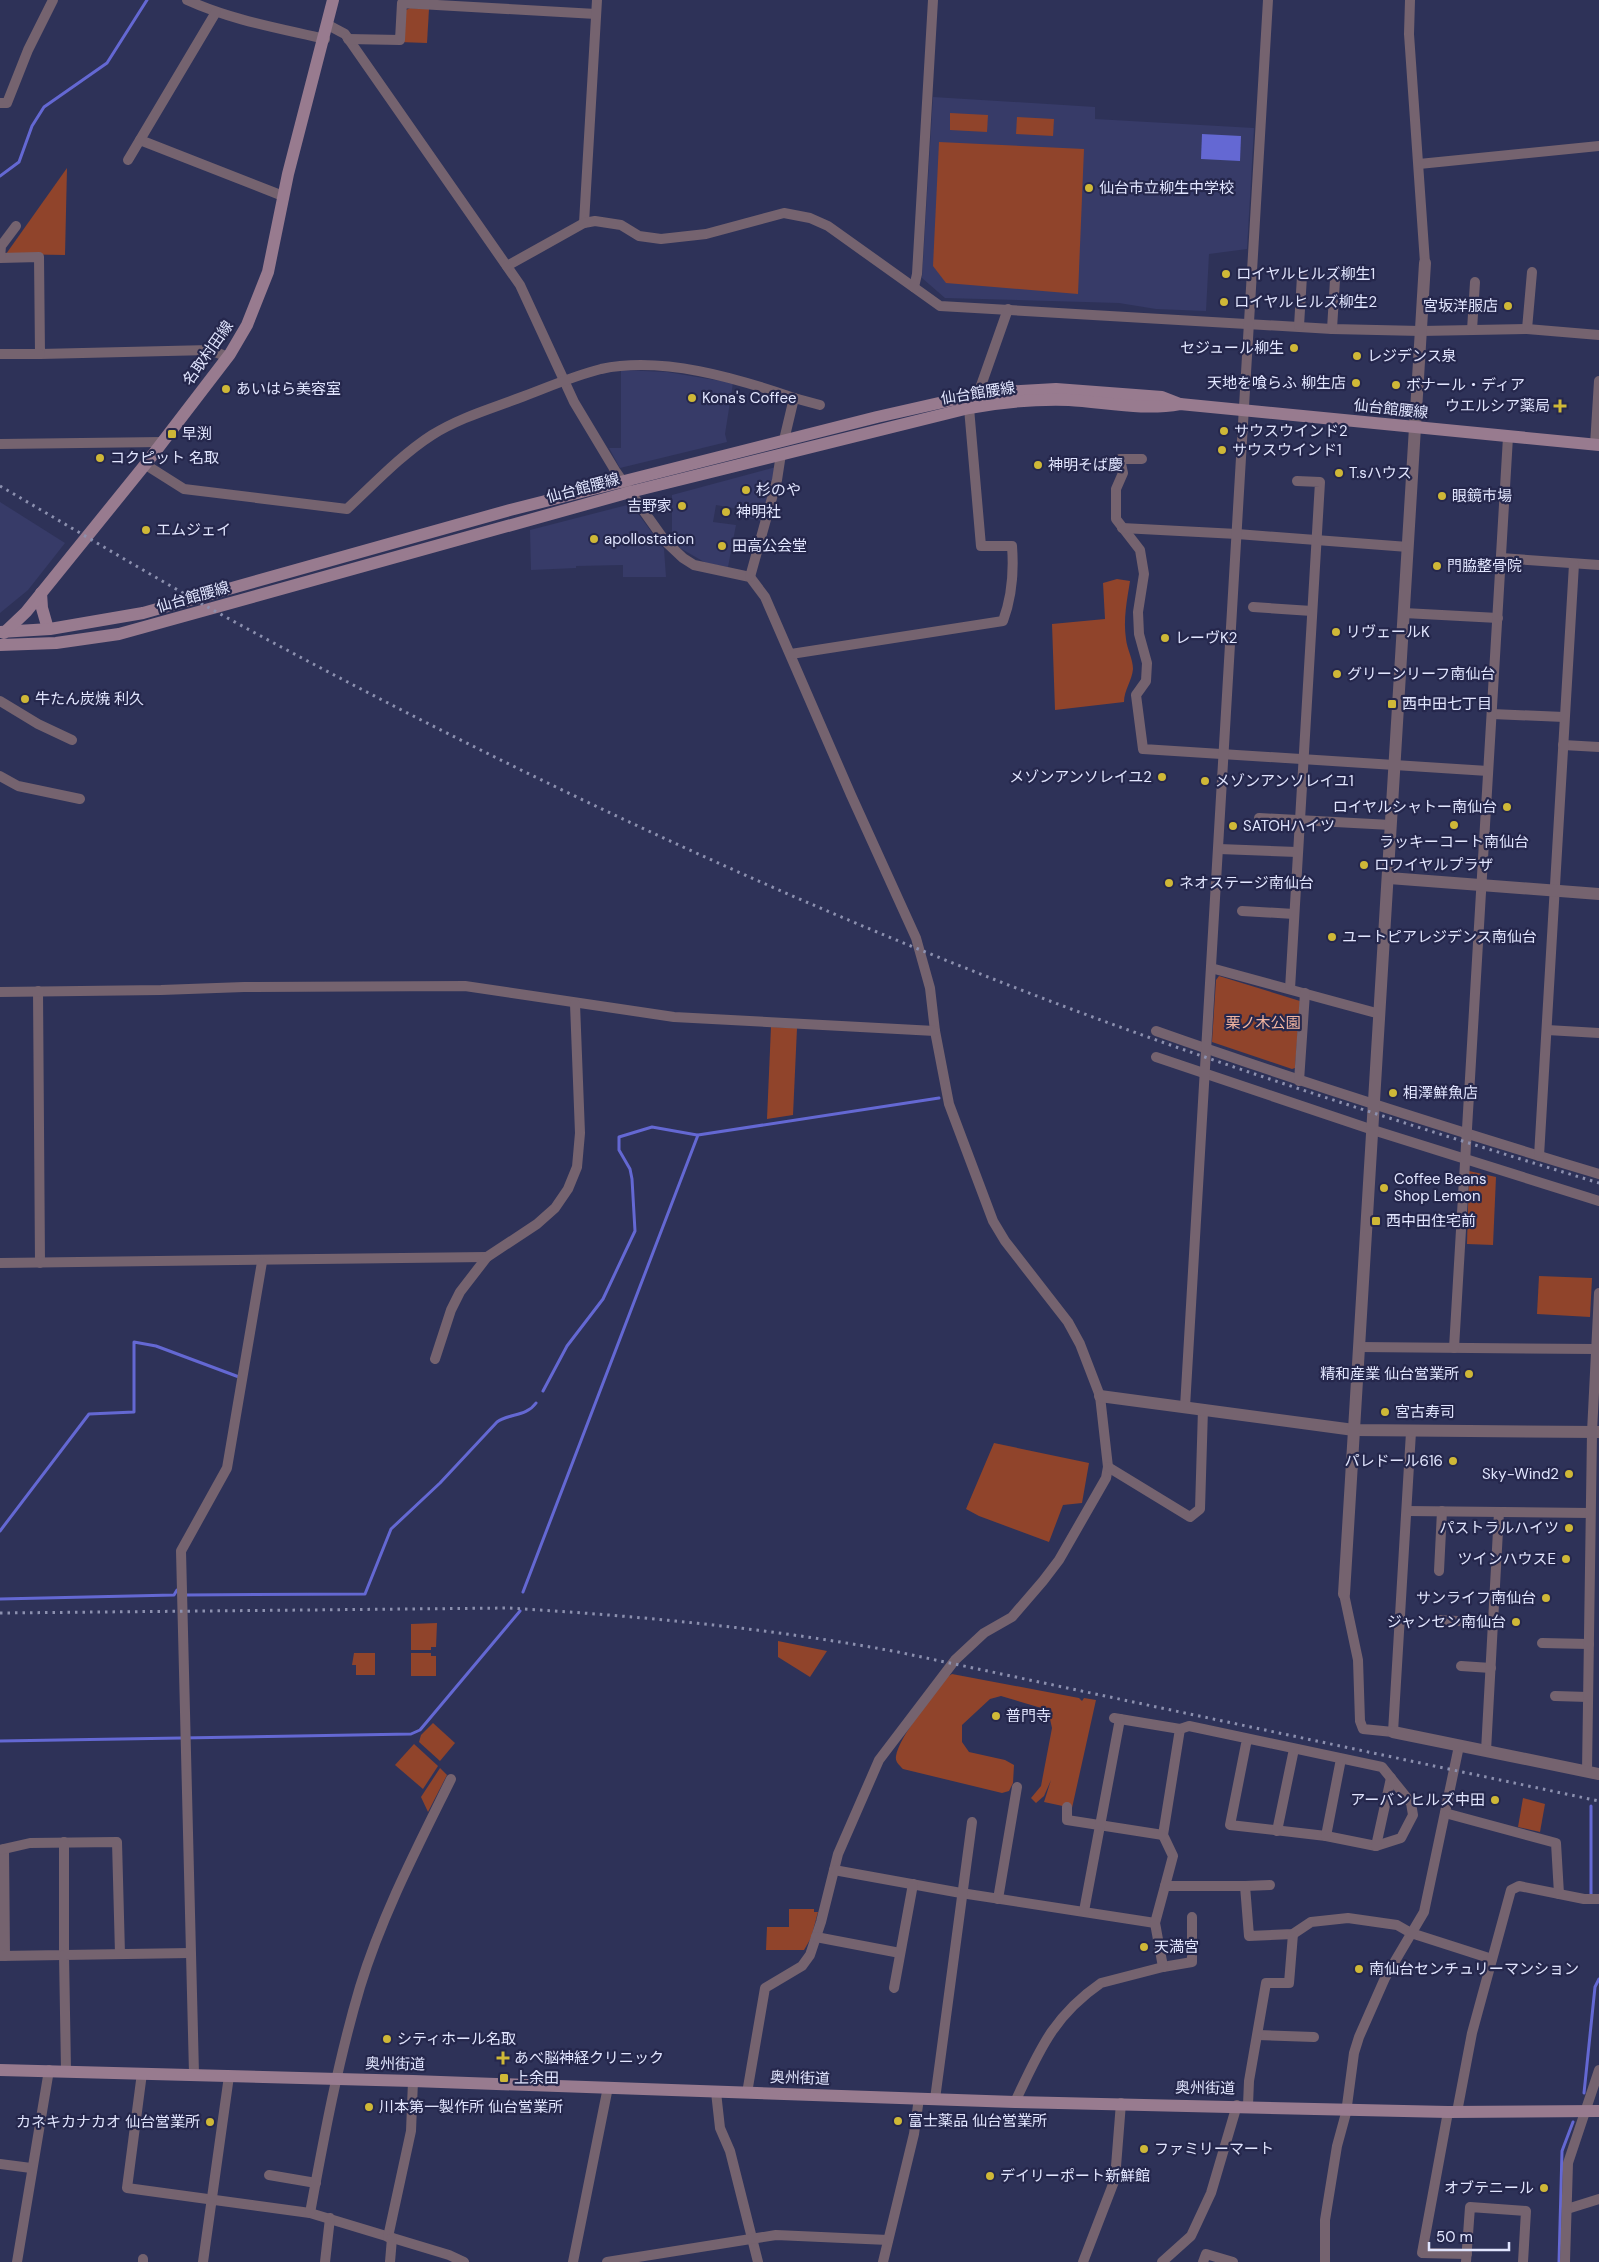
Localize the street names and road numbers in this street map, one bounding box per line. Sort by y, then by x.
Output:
street label: 名取村田線 [178,317,238,389]
street label: 仙台館腰線 [939,377,1017,409]
street label: 仙台館腰線 [1353,395,1429,423]
street label: 仙台館腰線 [544,469,622,507]
street label: 仙台館腰線 [154,577,232,617]
street label: 奥州街道 [365,2053,425,2075]
street label: 奥州街道 [770,2067,830,2089]
street label: 奥州街道 [1175,2077,1235,2099]

